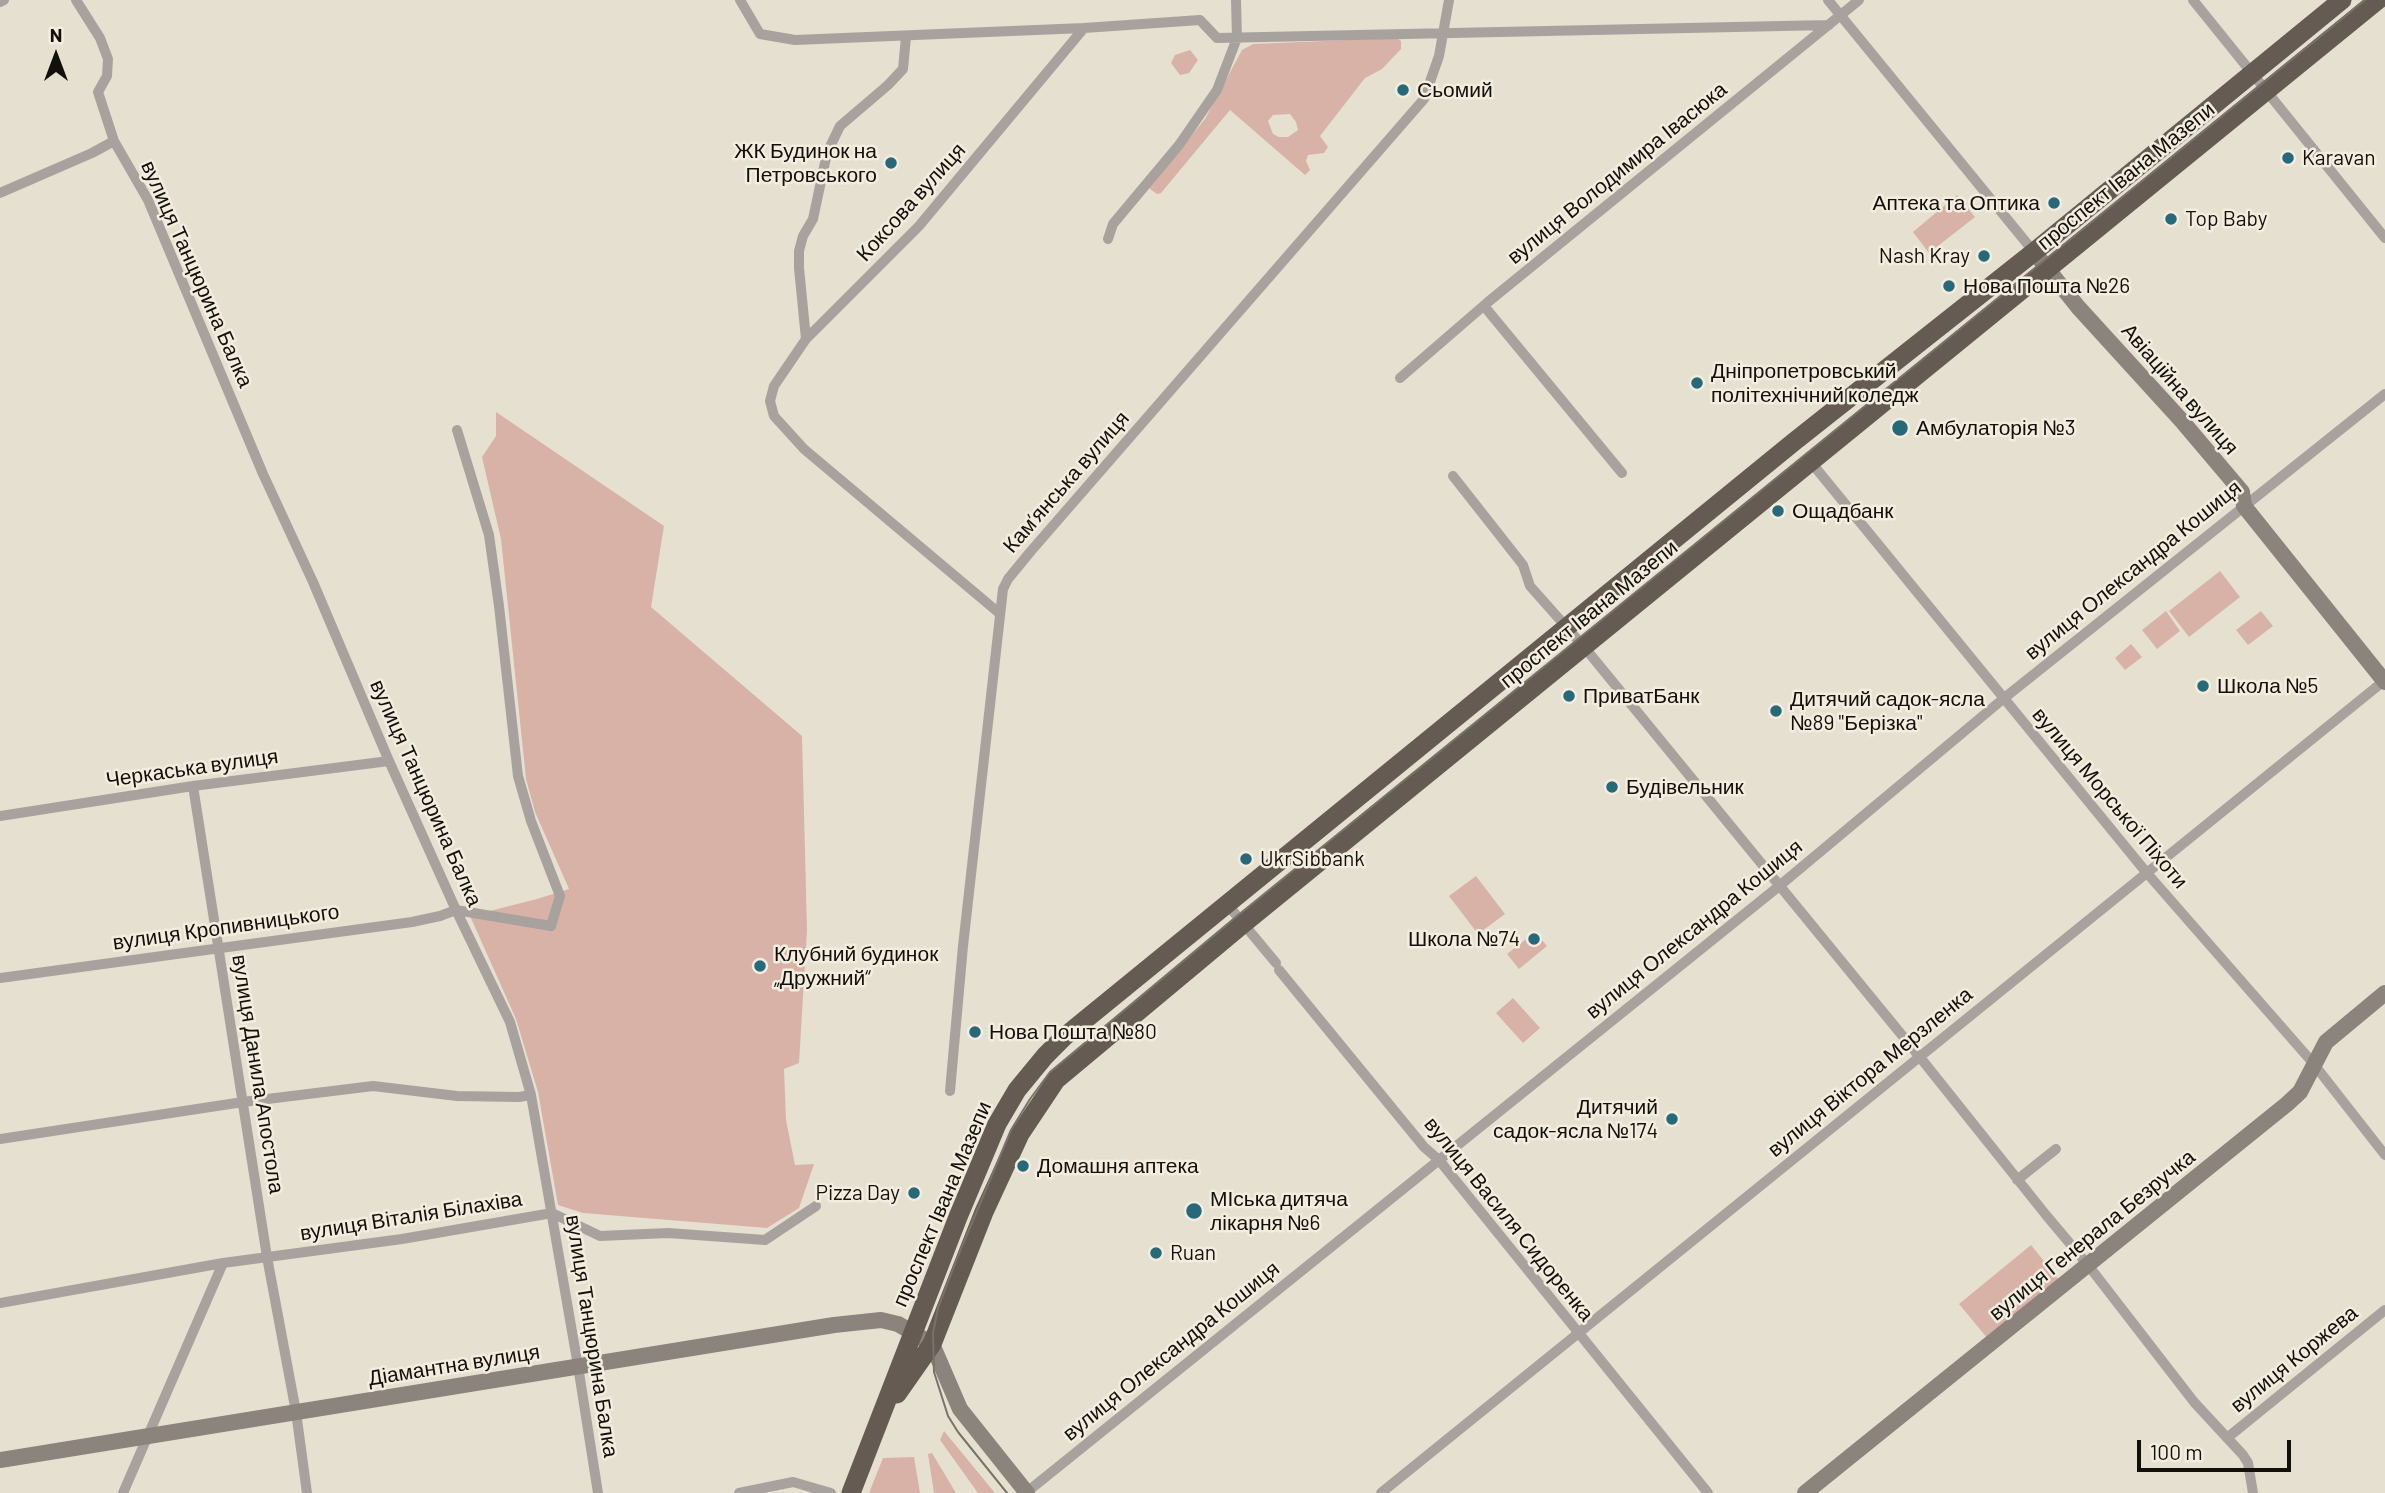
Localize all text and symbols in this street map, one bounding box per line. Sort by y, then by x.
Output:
north arrow [21,21,91,91]
text: N [50,23,62,46]
place label: Сьомий [1417,77,1493,103]
street label: вулиця Володимира Івасюка [1502,77,1732,269]
marker: Сьомий [1395,82,1411,98]
street label: проспект Івана Мазепи [2032,97,2220,255]
place label: ЖК Будинок на Петровського [734,138,877,188]
street label: Коксова вулиця [851,138,971,266]
place label: Karavan [2302,145,2376,171]
marker: Karavan [2280,150,2296,166]
marker: ЖК Будинок на Петровського [883,155,899,171]
street label: вулиця Танцюрина Балка [136,157,258,391]
place label: Аптека та Оптика [1872,190,2040,216]
marker: Аптека та Оптика [2046,195,2062,211]
place label: Top Baby [2185,206,2267,232]
marker: Top Baby [2163,211,2179,227]
place label: Nash Kray [1879,243,1970,269]
marker: Nash Kray [1976,248,1992,264]
place label: Нова Пошта №26 [1963,273,2130,299]
marker: Нова Пошта №26 [1941,278,1957,294]
street label: Авіаційна вулиця [2116,318,2244,460]
place label: Дніпропетровський політехнічний коледж [1711,358,1918,408]
marker: Дніпропетровський політехнічний коледж [1689,375,1705,391]
street label: Камʼянська вулиця [998,406,1134,558]
place label: Амбулаторія №3 [1916,415,2076,441]
marker: Амбулаторія №3 [1890,418,1910,438]
street label: вулиця Олександра Кошиця [2020,475,2246,665]
place label: Ощадбанк [1792,498,1894,524]
marker: Ощадбанк [1770,503,1786,519]
street label: проспект Івана Мазепи [1495,535,1683,693]
place label: Школа №5 [2217,673,2318,699]
street label: вулиця Танцюрина Балка [365,676,487,910]
marker: Школа №5 [2195,678,2211,694]
place label: ПриватБанк [1583,683,1700,709]
place label: Дитячий садок-ясла №89 "Берізка" [1790,686,1985,736]
marker: ПриватБанк [1561,688,1577,704]
street label: вулиця Морської Піхоти [2027,702,2193,894]
marker: Дитячий садок-ясла №89 "Берізка" [1768,703,1784,719]
street label: Черкаська вулиця [104,743,280,793]
place label: Будівельник [1626,774,1744,800]
marker: Будівельник [1604,779,1620,795]
street label: вулиця Олександра Кошиця [1581,834,1807,1024]
place label: UkrSibbank [1260,846,1365,872]
marker: UkrSibbank [1238,851,1254,867]
street label: вулиця Кропивницького [111,899,341,955]
place label: Школа №74 [1408,926,1520,952]
marker: Школа №74 [1526,931,1542,947]
place label: Клубний будинок „Дружний“ [774,941,938,991]
street label: вулиця Данила Апостола [227,953,289,1195]
marker: Клубний будинок „Дружний“ [752,958,768,974]
street label: вулиця Віктора Мерзленка [1763,982,1977,1162]
place label: Нова Пошта №80 [989,1019,1157,1045]
marker: Нова Пошта №80 [967,1024,983,1040]
place label: Дитячий садок-ясла №174 [1493,1094,1658,1144]
street label: проспект Івана Мазепи [887,1097,997,1311]
marker: Дитячий садок-ясла №174 [1664,1111,1680,1127]
street label: вулиця Василя Сидоренка [1419,1112,1599,1326]
street label: вулиця Генерала Безручка [1984,1144,2200,1326]
place label: Домашня аптека [1037,1153,1199,1179]
marker: Домашня аптека [1015,1158,1031,1174]
place label: Pizza Day [815,1180,900,1206]
marker: Pizza Day [906,1185,922,1201]
street label: вулиця Віталія Білахіва [298,1186,524,1246]
place label: МІська дитяча лікарня №6 [1210,1186,1348,1236]
marker: МІська дитяча лікарня №6 [1184,1201,1204,1221]
street label: вулиця Танцюрина Балка [560,1213,624,1459]
place label: Ruan [1170,1240,1216,1266]
marker: Ruan [1148,1245,1164,1261]
street label: вулиця Олександра Кошиця [1058,1256,1284,1446]
street label: вулиця Коржева [2225,1300,2363,1418]
street label: Діамантна вулиця [366,1339,542,1391]
scale bar [2140,1426,2294,1470]
text: 100 m [2150,1439,2203,1464]

